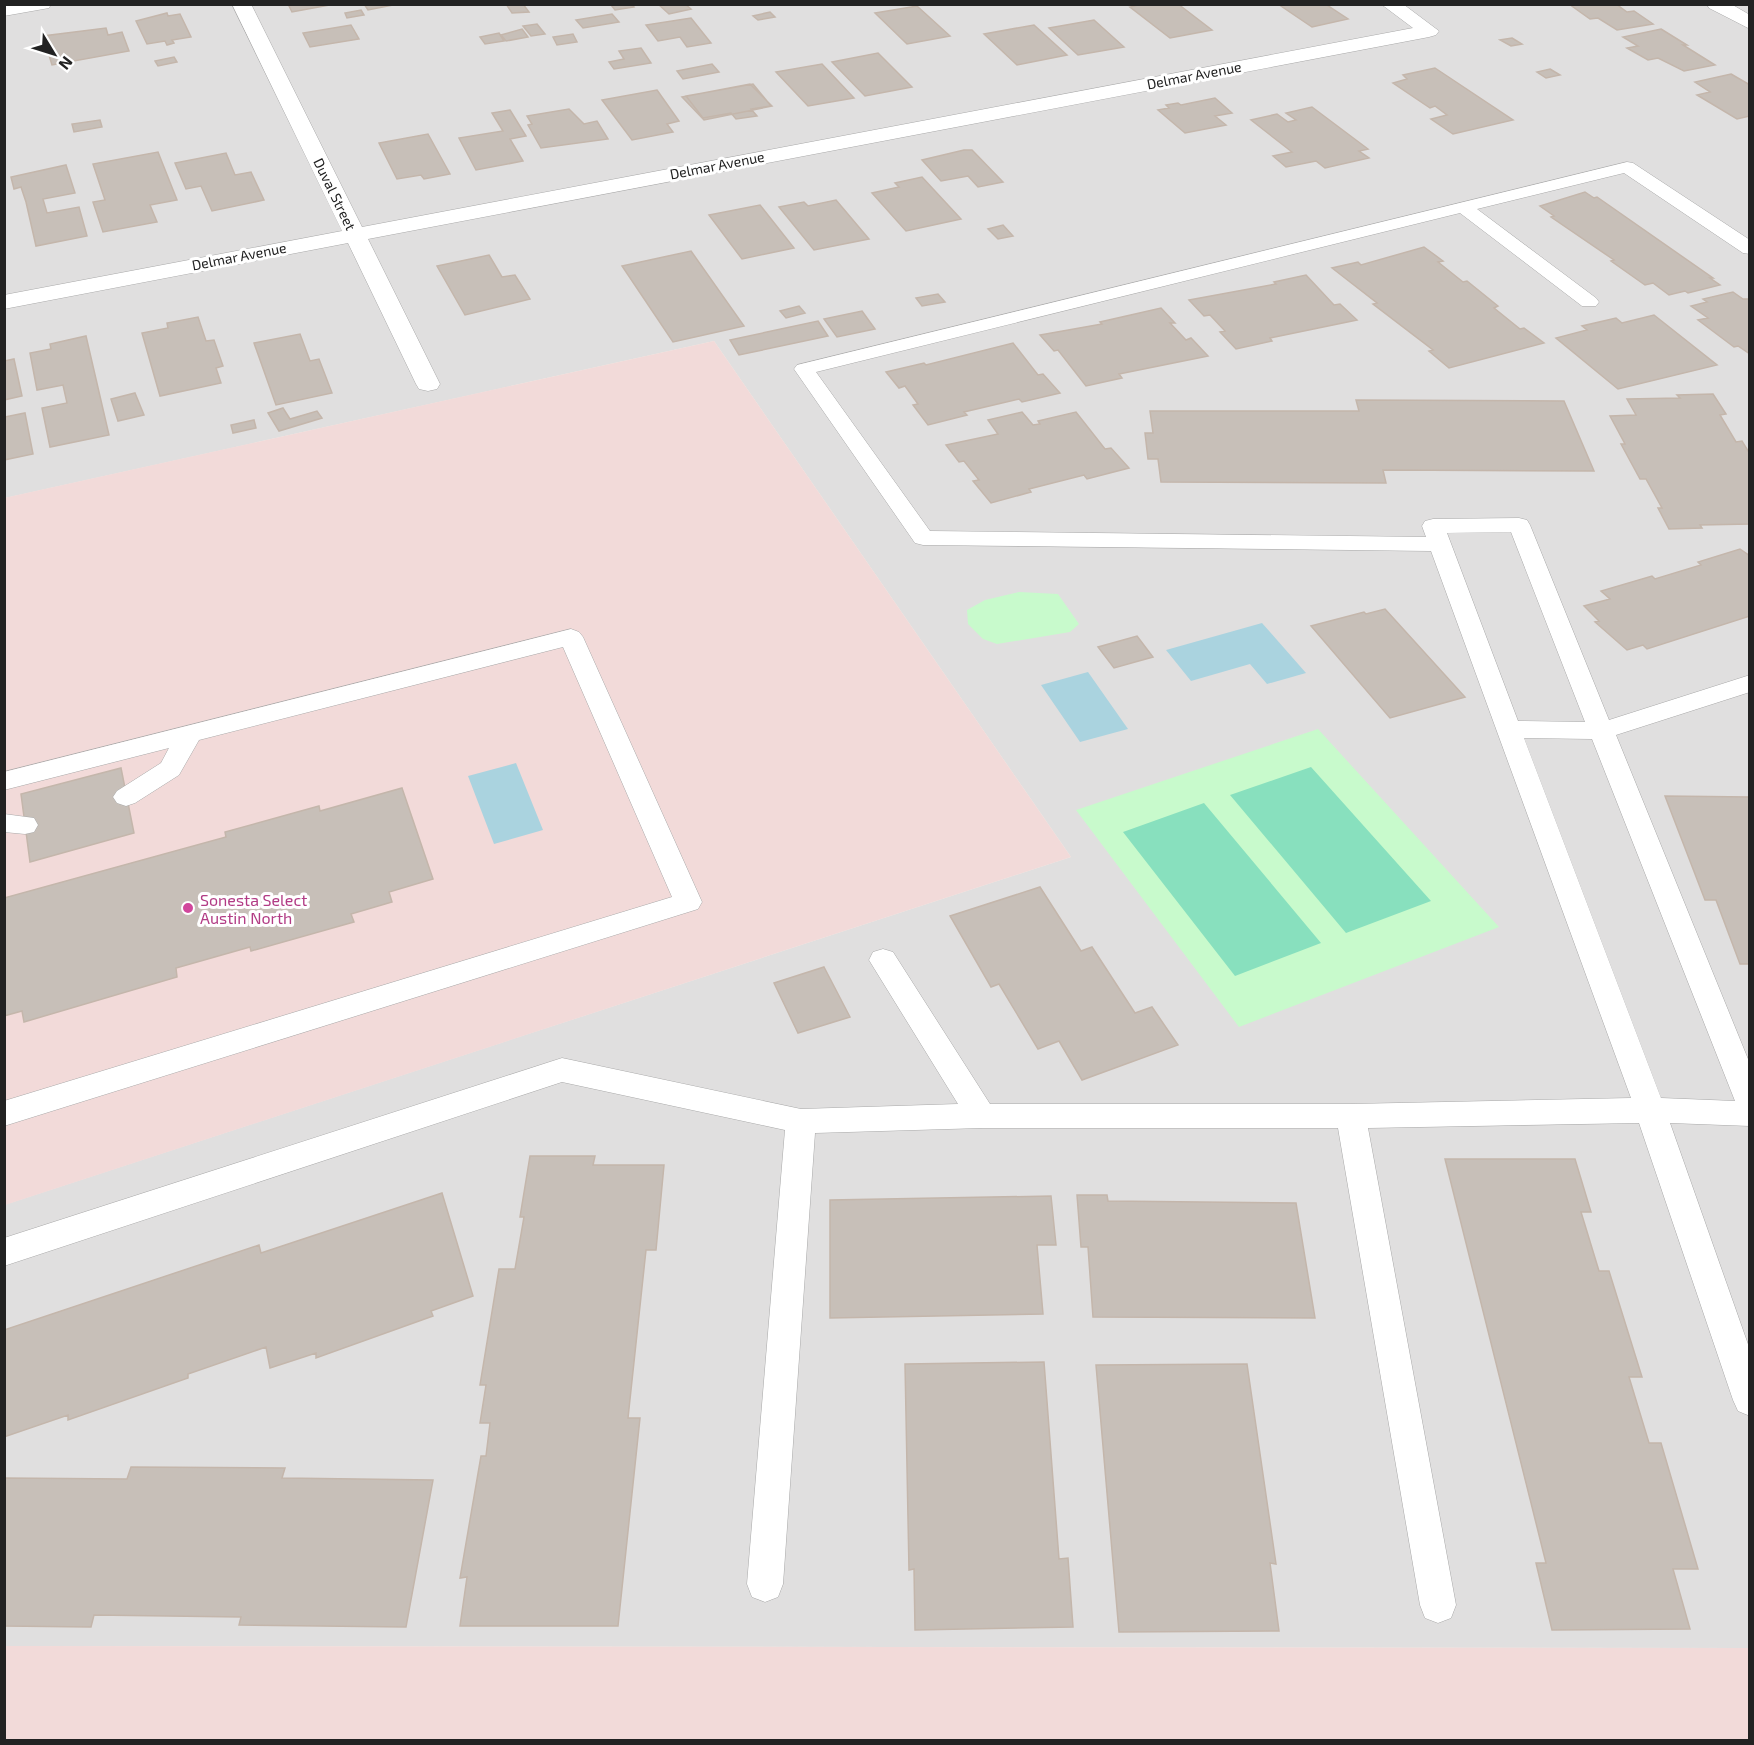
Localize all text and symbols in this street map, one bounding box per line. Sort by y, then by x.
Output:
north arrow [24,24,84,84]
text: N [55,53,77,74]
street label: Delmar Avenue [1145,58,1243,92]
street label: Delmar Avenue [668,148,766,182]
street label: Duval Street [310,155,360,233]
street label: Delmar Avenue [190,239,288,273]
place label: Sonesta Select Austin North [200,890,307,927]
marker: Sonesta Select Austin North [181,901,195,915]

